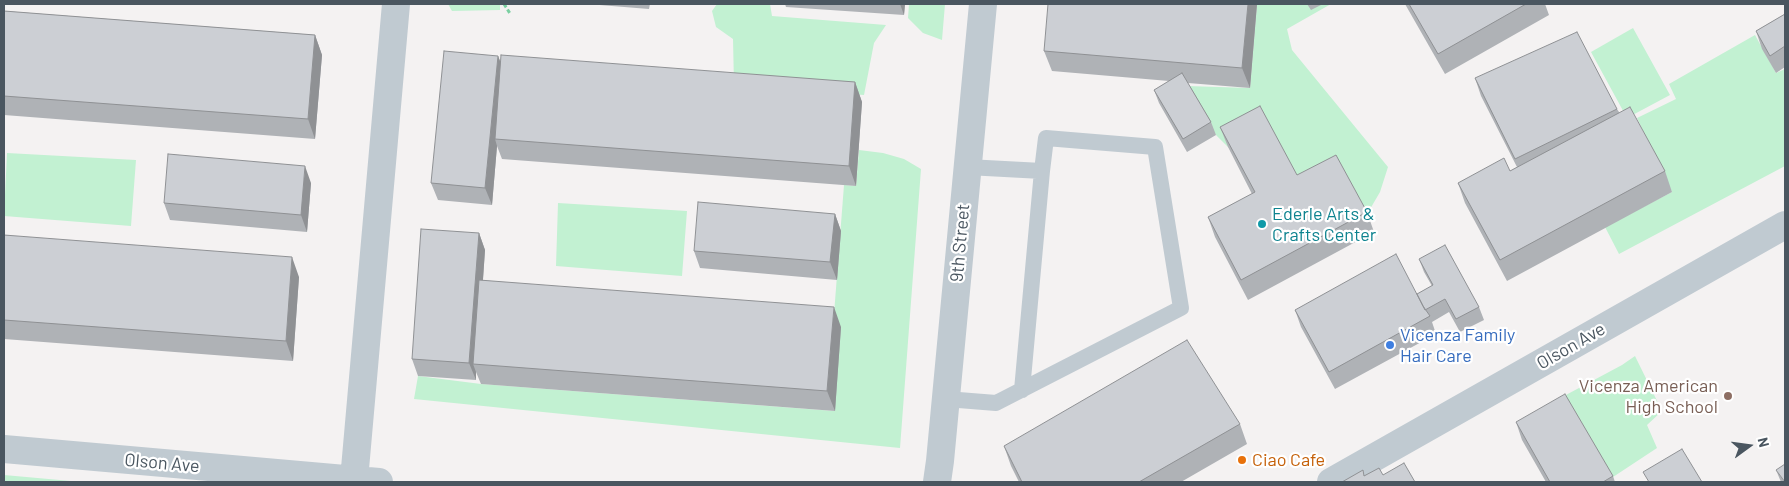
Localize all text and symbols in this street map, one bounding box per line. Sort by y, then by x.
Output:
street label: 9th Street [946,203,974,283]
place label: Ederle Arts & Crafts Center [1272,203,1376,245]
marker: Ederle Arts & Crafts Center [1256,218,1268,230]
street label: Olson Ave [1533,318,1609,374]
place label: Vicenza Family Hair Care [1400,324,1515,366]
marker: Vicenza Family Hair Care [1384,339,1396,351]
place label: Vicenza American High School [1579,375,1718,418]
marker: Vicenza American High School [1722,390,1734,402]
north arrow [1724,421,1774,471]
text: N [1755,436,1773,449]
street label: Olson Ave [124,449,200,477]
place label: Ciao Cafe [1252,449,1325,471]
marker: Ciao Cafe [1236,454,1248,466]

